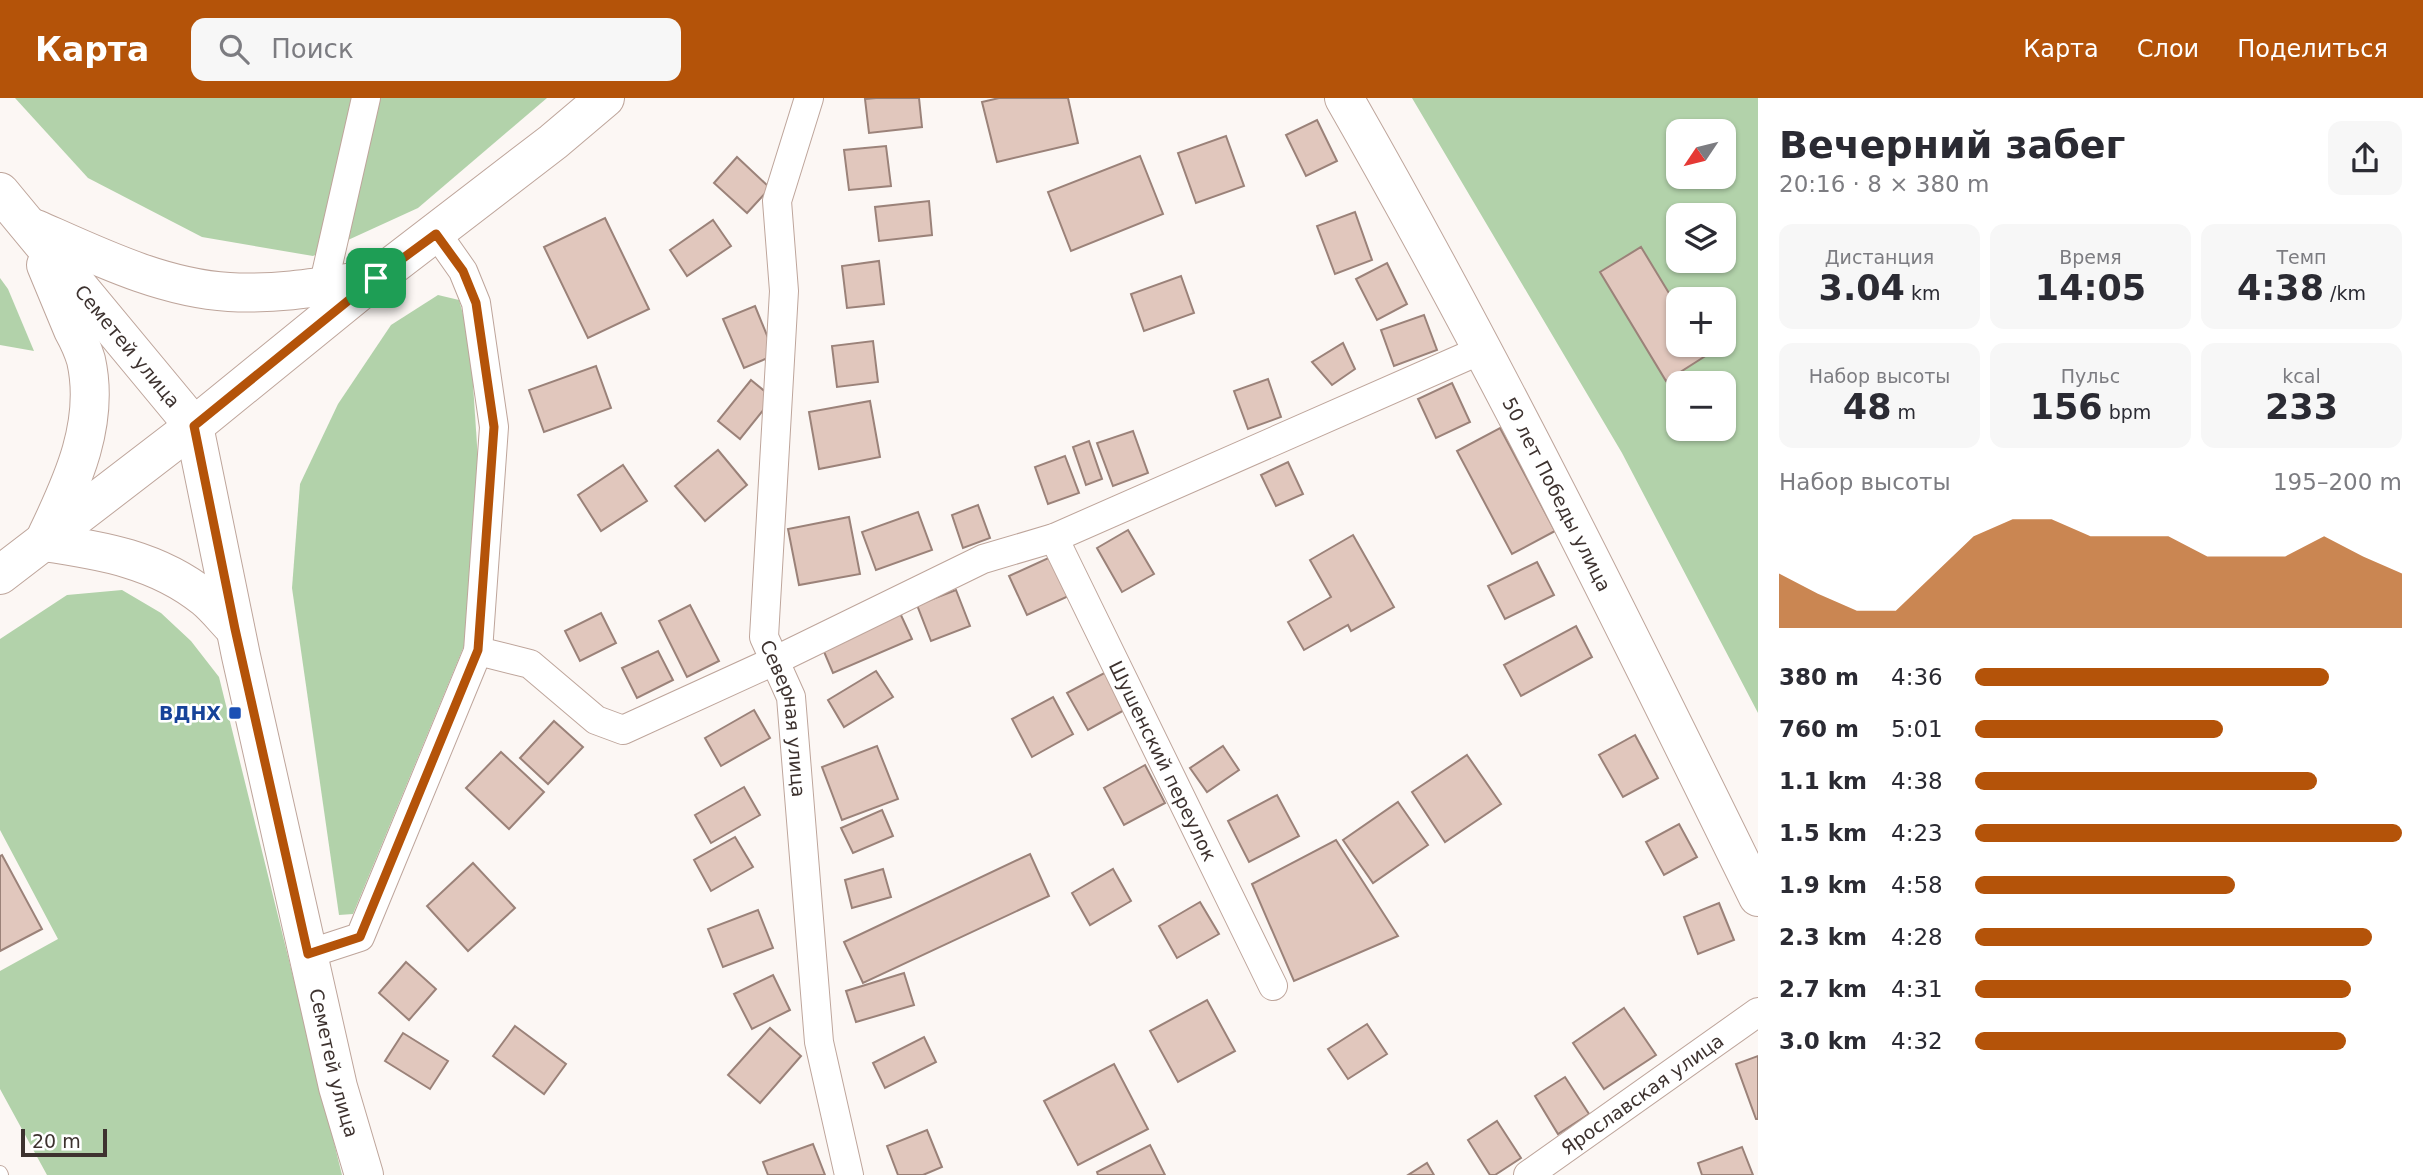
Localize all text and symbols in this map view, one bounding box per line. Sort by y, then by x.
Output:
search box [191,18,681,81]
text: Карта [35,30,149,69]
icon: search [215,30,253,68]
text: Поиск [271,34,354,64]
text: Карта [2023,35,2099,63]
text: Слои [2137,35,2199,63]
text: Поделиться [2237,35,2388,63]
north arrow [1666,119,1736,189]
map controls [1666,119,1736,441]
button: share [2328,121,2402,195]
text: Вечерний забег [1779,123,2125,167]
text: 20:16 · 8 × 380 m [1779,171,1989,197]
button: layers [1666,203,1736,273]
text: Дистанция [1825,246,1934,268]
text: Время [2059,246,2122,268]
text: Темп [2276,246,2327,268]
pin [346,248,406,308]
icon: arrive [357,259,395,297]
text: 3.04 [1819,268,1905,308]
text: 14:05 [2035,268,2146,308]
text: 4:38 [2237,268,2324,308]
street label: Семетей улица [70,280,185,412]
text: km [1905,282,1940,304]
text: /km [2324,282,2366,304]
button: + [1666,287,1736,357]
text: Набор высоты [1809,365,1950,387]
text: Пульс [2061,365,2120,387]
text: kcal [2282,365,2321,387]
button: − [1666,371,1736,441]
text: 48 [1843,387,1892,427]
text: 156 [2030,387,2103,427]
text: 233 [2265,387,2338,427]
street label: 50 лет Победы улица [1498,394,1616,595]
text: m [1892,401,1916,423]
text: bpm [2103,401,2151,423]
text: Набор высоты [1779,469,1951,495]
text: 195–200 m [2273,469,2402,495]
street label: Северная улица [756,636,810,798]
street label: Шушенский переулок [1105,657,1221,865]
text: 380 m [1779,664,1859,690]
text: 4:36 [1891,664,1943,690]
place label: ВДНХ [159,702,221,724]
marker: ВДНХ [227,705,243,721]
text: 760 m [1779,716,1859,742]
text: 5:01 [1891,716,1943,742]
text: 1.1 km [1779,768,1867,794]
text: 4:38 [1891,768,1943,794]
text: 1.5 km [1779,820,1867,846]
text: 4:23 [1891,820,1943,846]
text: 1.9 km [1779,872,1867,898]
text: 4:58 [1891,872,1943,898]
text: 2.3 km [1779,924,1867,950]
text: 4:28 [1891,924,1943,950]
text: 2.7 km [1779,976,1867,1002]
text: 4:31 [1891,976,1943,1002]
street label: Семетей улица [305,986,363,1140]
text: 3.0 km [1779,1028,1867,1054]
text: 4:32 [1891,1028,1943,1054]
street label: Ярославская улица [1557,1029,1728,1159]
scale bar [21,1126,107,1158]
text: 20 m [32,1130,81,1152]

